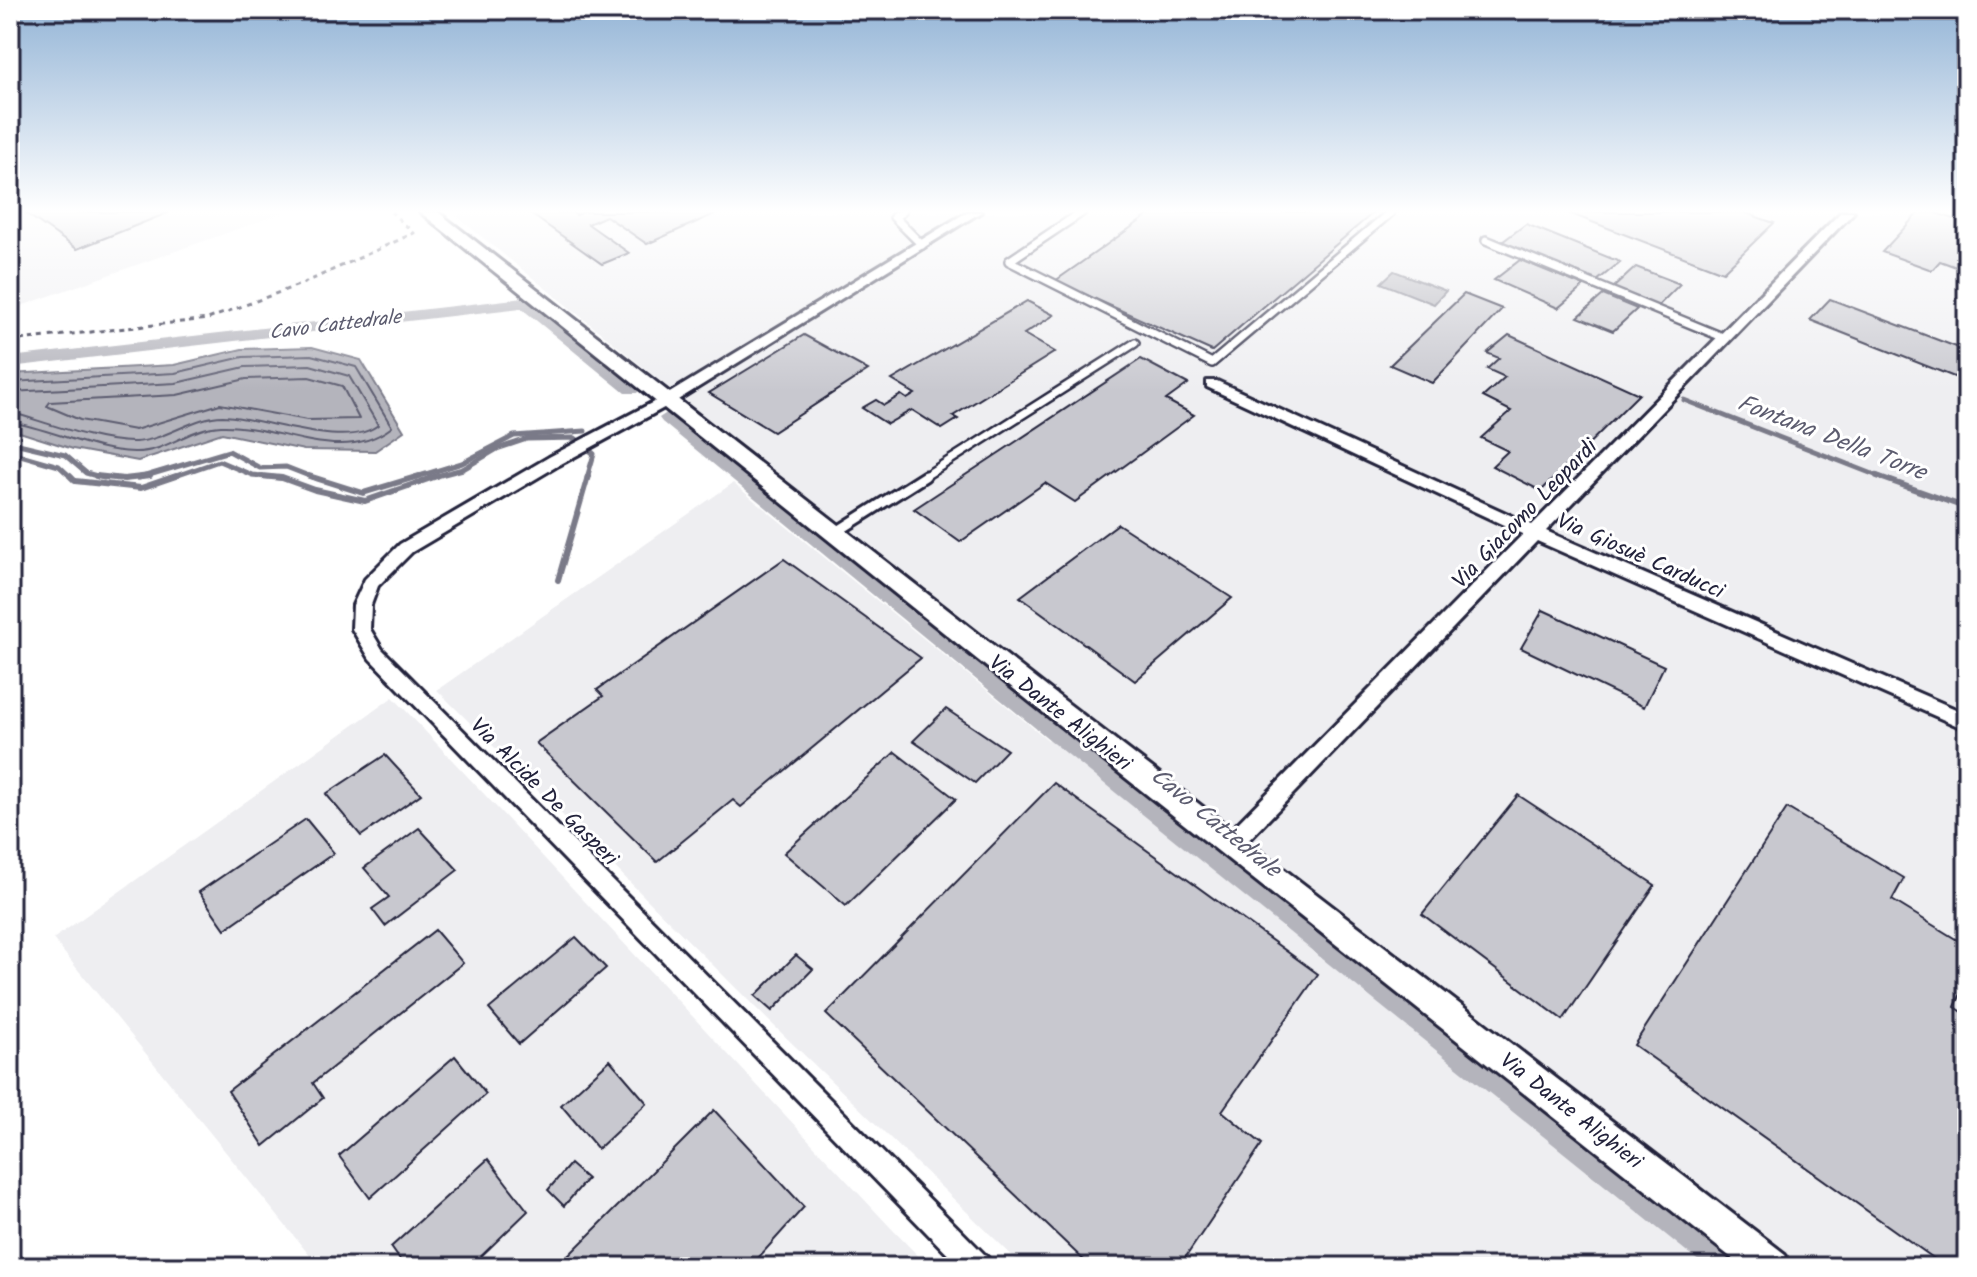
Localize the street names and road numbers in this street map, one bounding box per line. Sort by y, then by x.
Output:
street label: Via Giacomo Leopardi [1445,431,1607,598]
street label: Via Giosuè Carducci [1551,505,1730,610]
street label: Via Dante Alighieri [980,647,1139,782]
street label: Via Alcide De Gasperi [461,710,626,876]
street label: Via Dante Alighieri [1491,1045,1650,1180]

